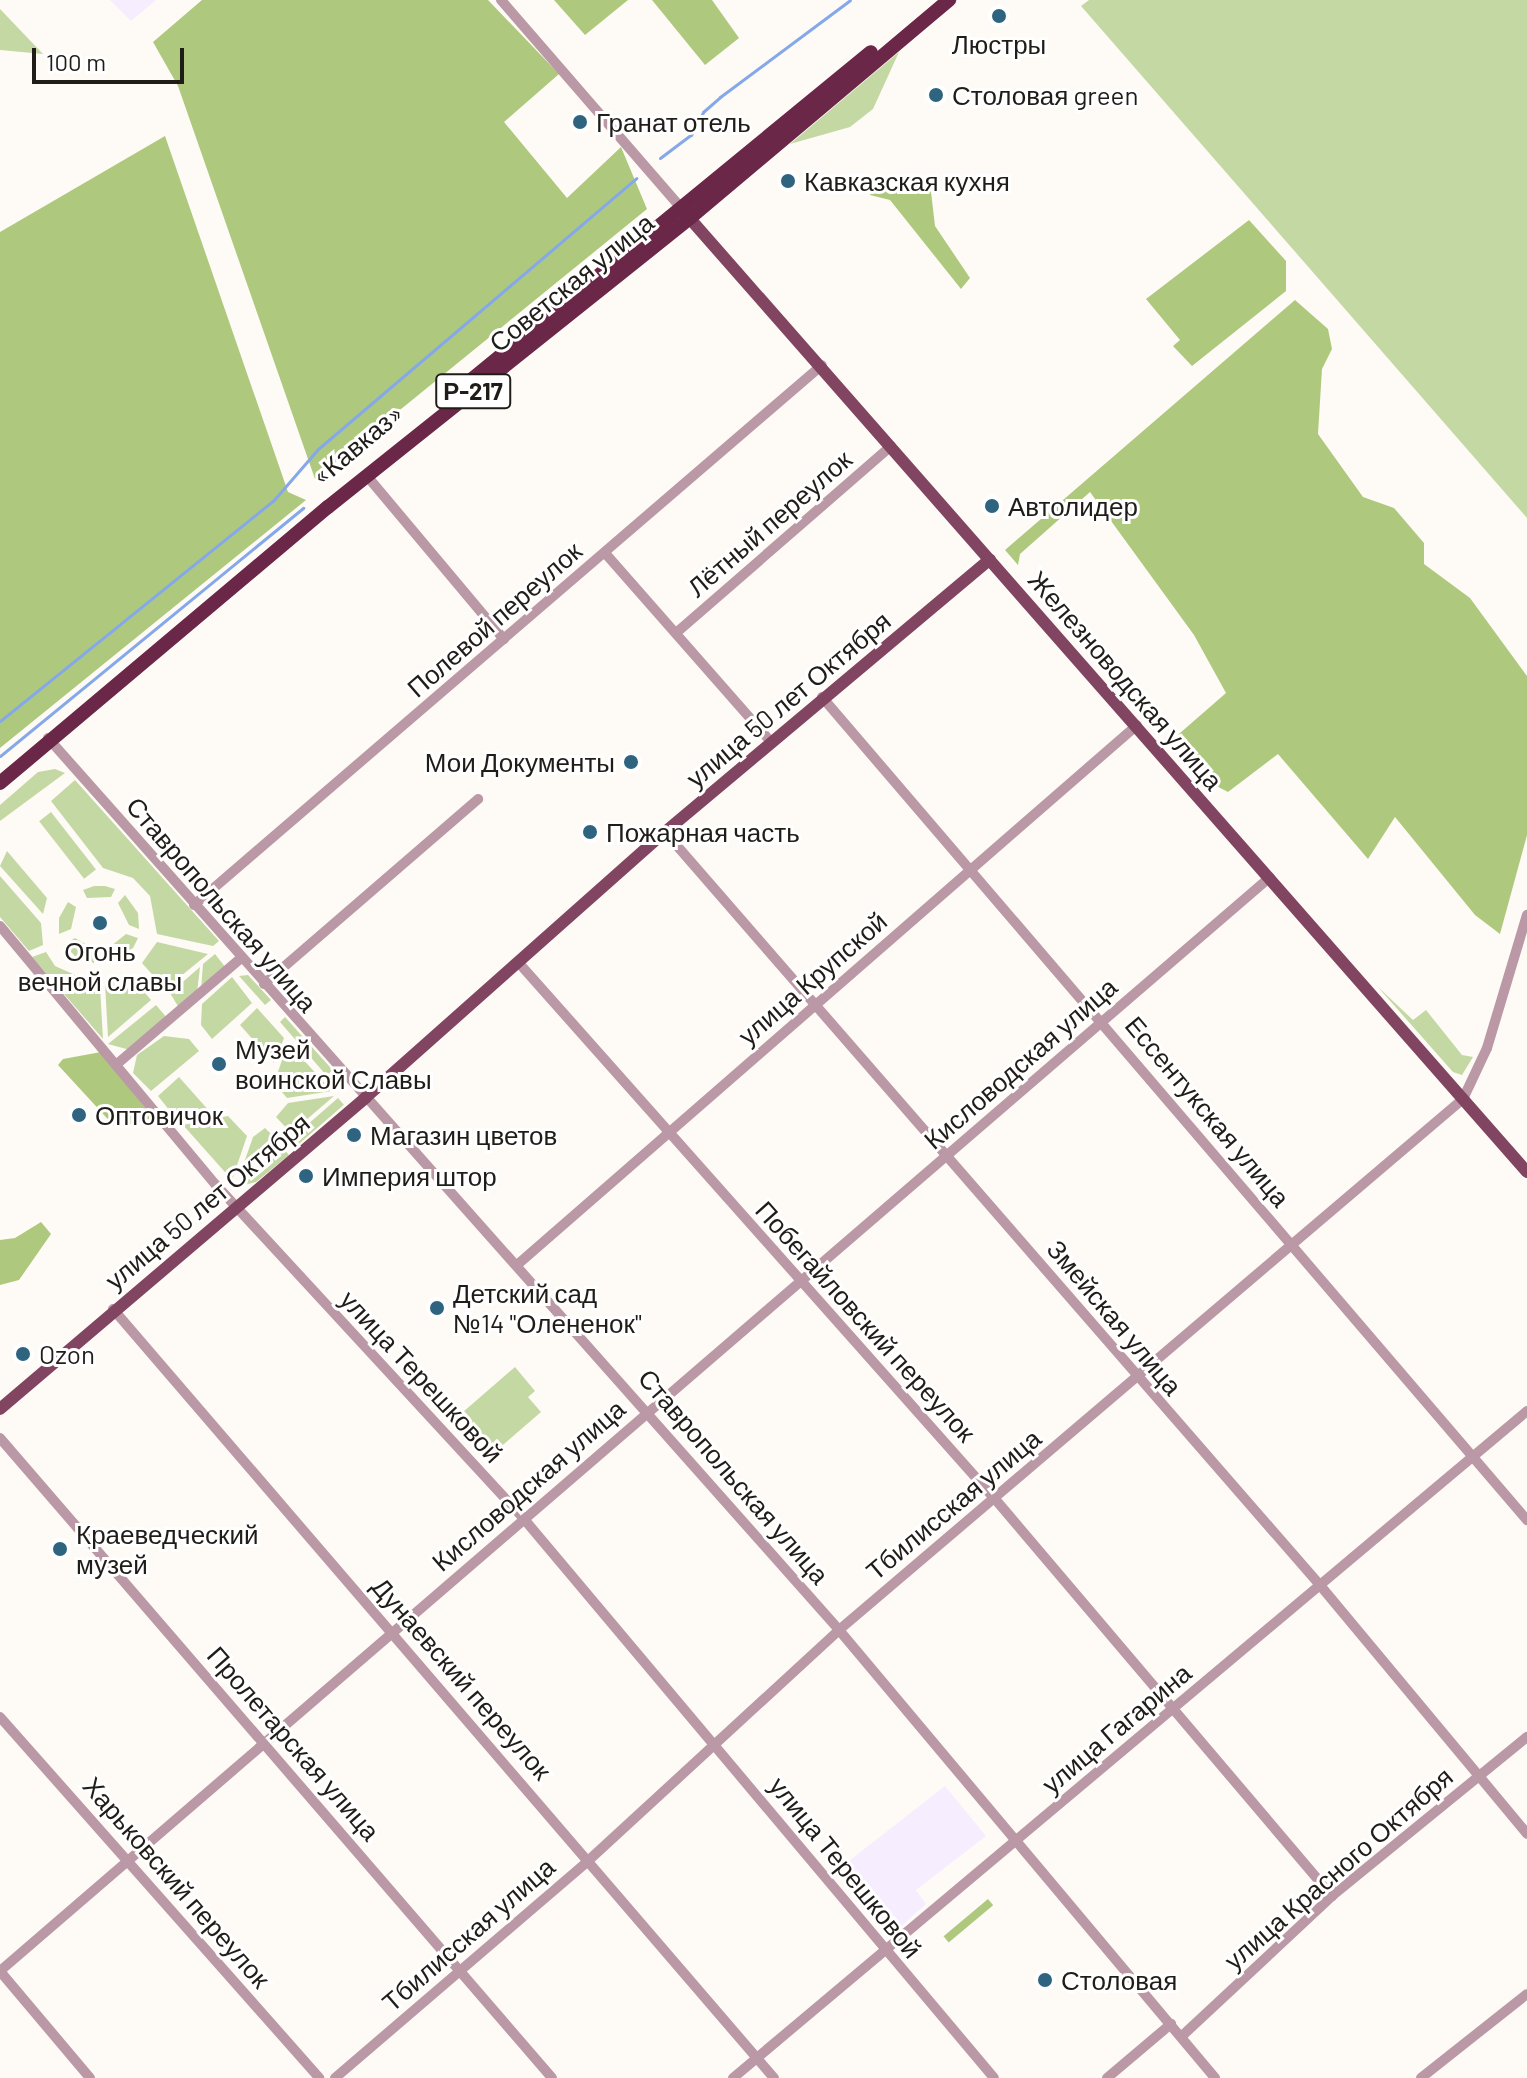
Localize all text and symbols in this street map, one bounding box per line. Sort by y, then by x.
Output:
marker: Люстры [990,7,1008,25]
place label: Люстры [952,28,1046,60]
scale bar [36,32,188,82]
text: 100 m [46,47,106,76]
place label: Столовая green [952,79,1138,111]
marker: Столовая green [927,86,945,104]
place label: Гранат отель [596,106,751,138]
marker: Гранат отель [571,113,589,131]
place label: Кавказская кухня [804,165,1010,197]
marker: Кавказская кухня [779,172,797,190]
street label: Советская улица [483,206,659,358]
road number: Р-217 [435,371,511,411]
street label: «Кавказ» [305,397,409,491]
street label: Лётный переулок [681,443,857,603]
place label: Автолидер [1008,490,1138,522]
marker: Автолидер [983,497,1001,515]
street label: Полевой переулок [400,535,588,703]
street label: Железноводская улица [1022,564,1230,796]
street label: улица 50 лет Октября [680,605,896,793]
place label: Мои Документы [425,746,615,778]
marker: Мои Документы [622,753,640,771]
street label: Ставропольская улица [120,790,324,1018]
place label: Пожарная часть [606,816,800,848]
marker: Пожарная часть [581,823,599,841]
street label: улица Крупской [731,905,893,1051]
marker: Огонь вечной славы [91,914,109,932]
place label: Огонь вечной славы [18,935,182,996]
street label: Кисловодская улица [917,971,1123,1155]
street label: Ессентукская улица [1119,1009,1297,1213]
place label: Музей воинской Славы [235,1033,432,1094]
marker: Музей воинской Славы [210,1055,228,1073]
place label: Оптовичок [95,1099,223,1131]
marker: Оптовичок [70,1106,88,1124]
street label: улица 50 лет Октября [99,1107,315,1295]
place label: Магазин цветов [370,1119,557,1151]
marker: Магазин цветов [345,1126,363,1144]
place label: Империя штор [322,1160,497,1192]
marker: Империя штор [297,1167,315,1185]
street label: Побегайловский переулок [750,1194,982,1448]
street label: Змейская улица [1041,1233,1189,1401]
place label: Детский сад №14 "Олененок" [453,1277,642,1338]
street label: улица Терешковой [334,1283,510,1469]
marker: Детский сад №14 "Олененок" [428,1299,446,1317]
place label: Ozon [39,1338,95,1370]
marker: Ozon [14,1345,32,1363]
street label: Ставропольская улица [632,1362,836,1590]
street label: Кисловодская улица [425,1393,631,1577]
street label: Тбилисская улица [859,1422,1047,1586]
place label: Краеведческий музей [76,1518,259,1580]
marker: Краеведческий музей [51,1540,69,1558]
street label: Дунаевский переулок [366,1571,558,1785]
street label: Пролетарская улица [201,1640,387,1846]
street label: улица Гагарина [1035,1657,1197,1799]
street label: улица Красного Октября [1218,1760,1458,1976]
street label: Харьковский переулок [77,1770,277,1994]
street label: улица Терешковой [763,1770,929,1964]
street label: Тбилисская улица [375,1851,561,2017]
place label: Столовая [1061,1964,1177,1996]
marker: Столовая [1036,1971,1054,1989]

